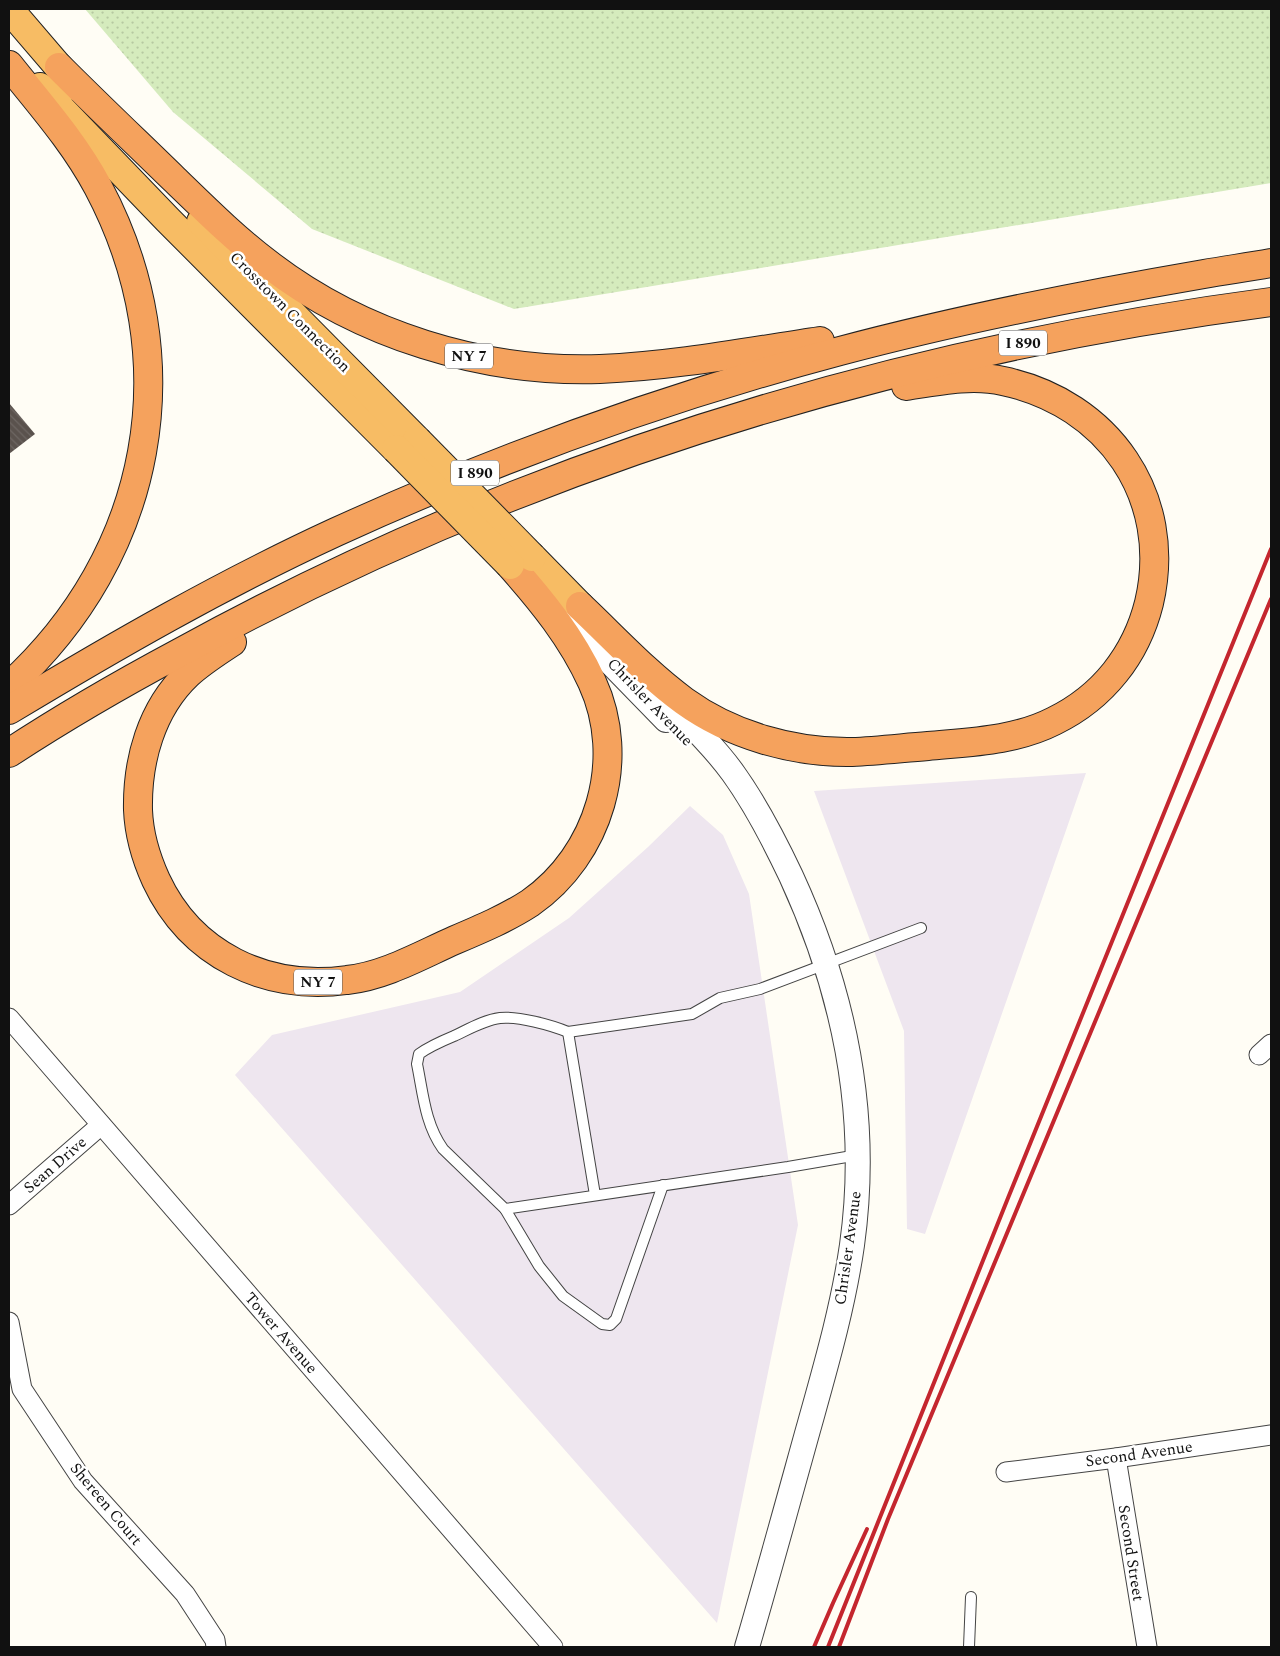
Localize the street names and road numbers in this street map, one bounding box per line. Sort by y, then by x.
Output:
street label: Crosstown Connection [224,246,356,378]
road number: I 890 [999,330,1047,356]
road number: NY 7 [445,344,493,368]
road number: I 890 [451,460,499,486]
street label: Chrisler Avenue [601,652,699,752]
road number: NY 7 [294,970,342,994]
street label: Sean Drive [18,1131,92,1199]
street label: Chrisler Avenue [828,1189,868,1307]
street label: Tower Avenue [239,1287,323,1379]
street label: Second Avenue [1084,1435,1194,1473]
street label: Shereen Court [64,1457,148,1551]
street label: Second Street [1112,1503,1150,1603]

